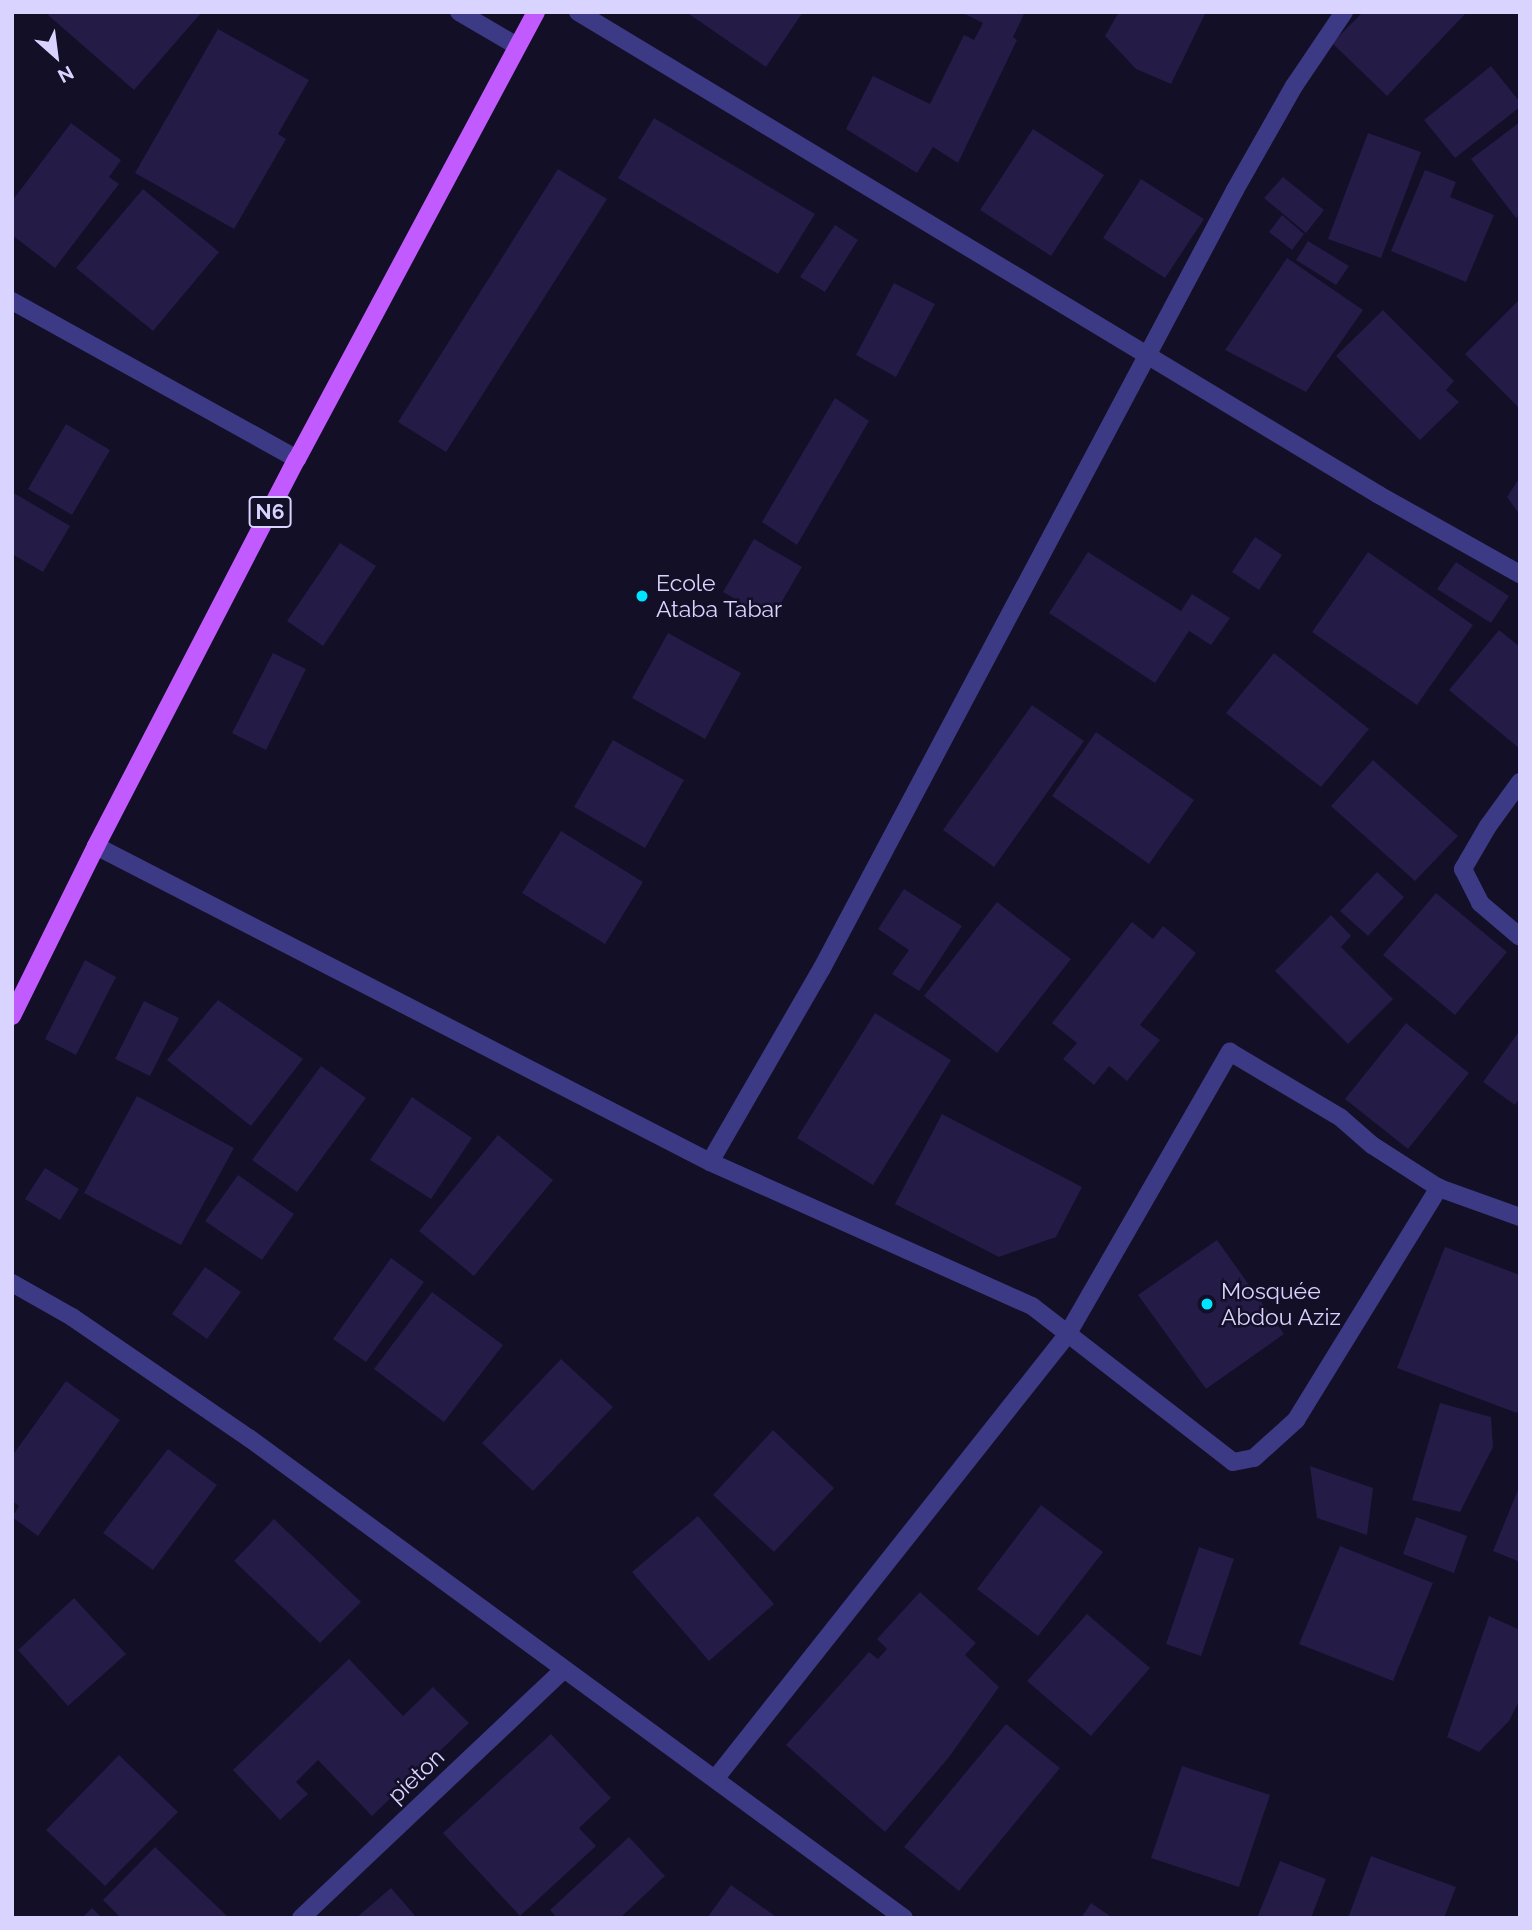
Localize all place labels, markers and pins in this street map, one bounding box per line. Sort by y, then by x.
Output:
place label: Ecole Ataba Tabar [656,569,783,623]
marker: Ecole Ataba Tabar [634,588,650,604]
place label: Mosquée Abdou Aziz [1221,1277,1341,1331]
marker: Mosquée Abdou Aziz [1199,1296,1215,1312]

